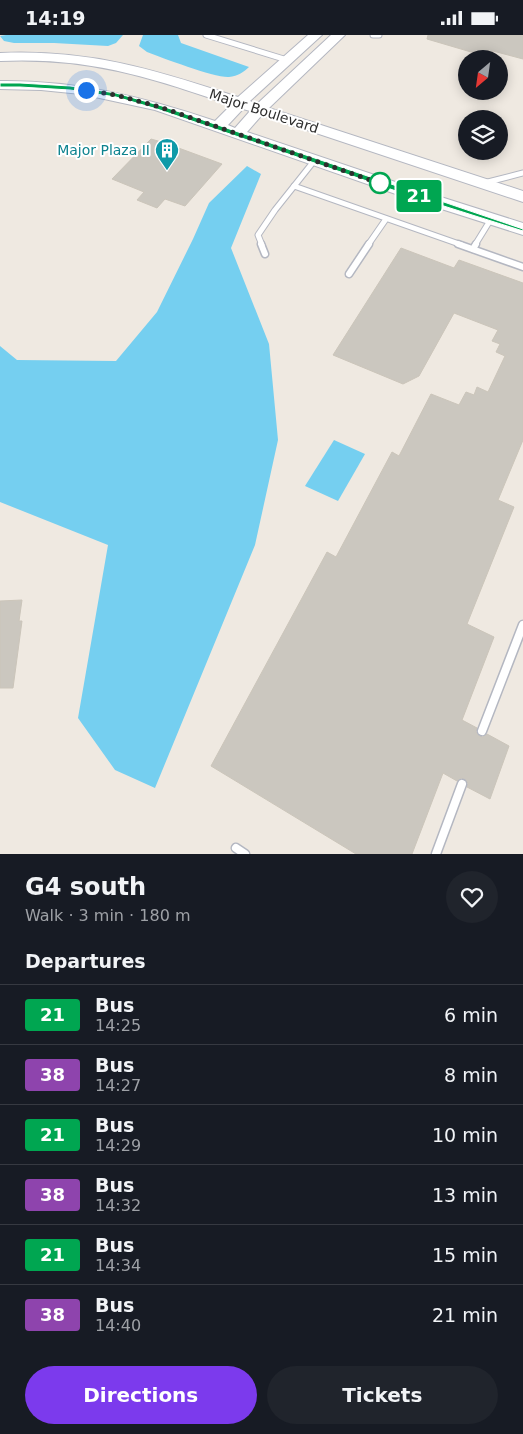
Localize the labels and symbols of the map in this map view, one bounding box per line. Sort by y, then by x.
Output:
north arrow [458,50,508,100]
your location [74,78,99,103]
street label: Major Boulevard [207,86,321,136]
building icon: Major Plaza II [154,137,180,171]
place label: Major Plaza II [57,142,150,158]
unlabelled marker [369,172,391,194]
line badge: 21 [396,180,442,212]

